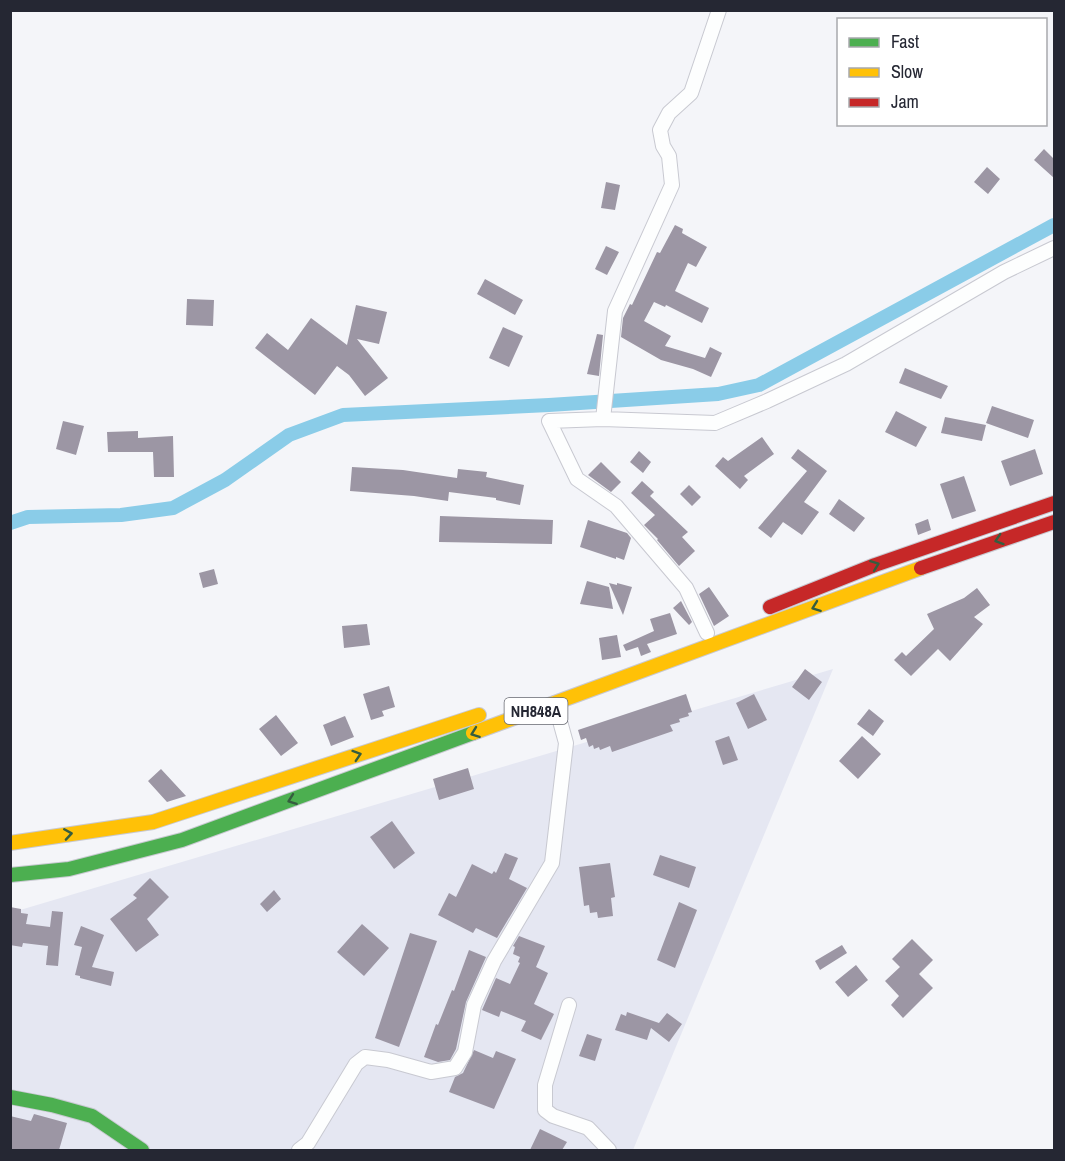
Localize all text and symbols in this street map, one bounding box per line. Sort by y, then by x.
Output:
legend [837,18,1047,126]
text: Fast [891,29,919,54]
text: Slow [891,59,923,84]
text: Jam [891,89,919,114]
one-way arrow [994,533,1005,546]
one-way arrow [869,560,880,573]
one-way arrow [811,600,822,613]
road number: NH848A [504,698,568,724]
one-way arrow [470,725,481,738]
one-way arrow [351,750,362,762]
one-way arrow [287,792,298,805]
one-way arrow [64,829,73,841]

